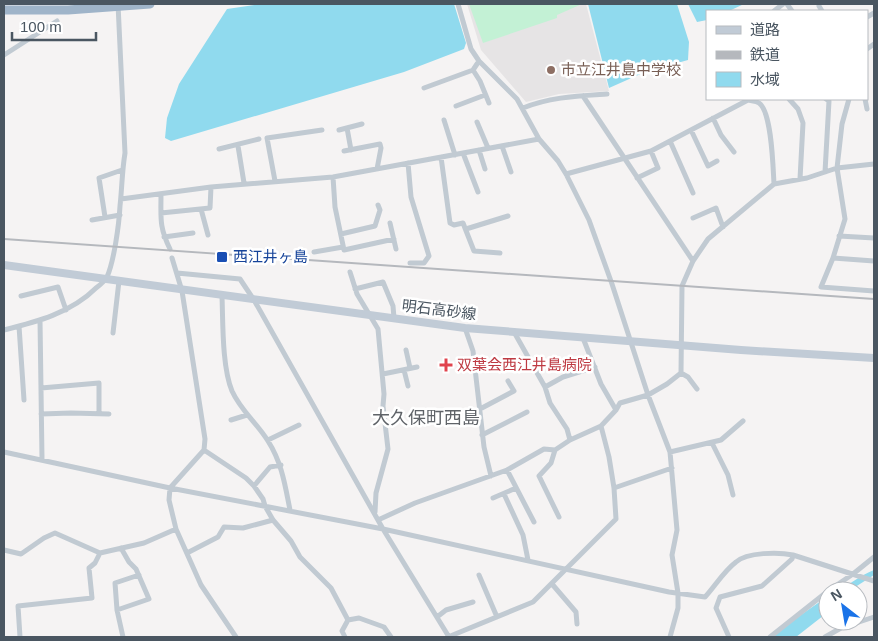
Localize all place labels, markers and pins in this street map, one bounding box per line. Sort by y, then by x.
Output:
place label: 市立江井島中学校 [561,61,681,78]
marker: 市立江井島中学校 [545,64,557,76]
place label: 西江井ヶ島 [233,248,308,265]
marker: 西江井ヶ島 [215,250,229,264]
place label: 双葉会西江井島病院 [457,356,592,373]
marker: 双葉会西江井島病院 [439,358,453,372]

